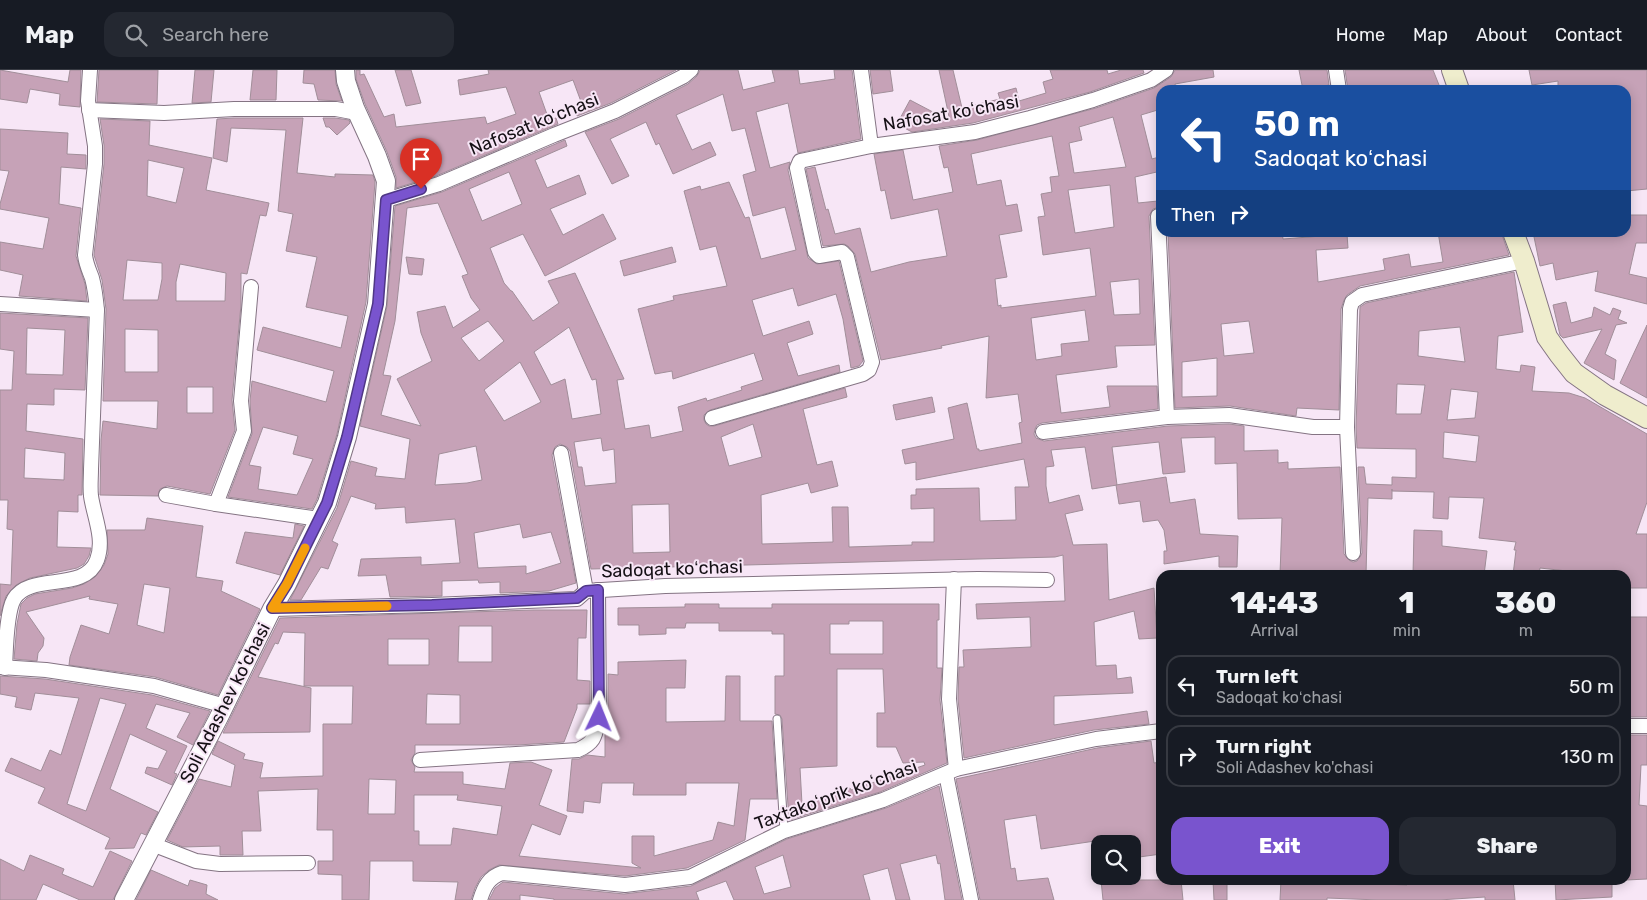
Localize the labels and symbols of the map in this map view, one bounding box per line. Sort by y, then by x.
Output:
street label: Nafosat koʻchasi [466,88,602,160]
street label: Nafosat koʻchasi [881,90,1021,136]
pin [400,138,442,189]
street label: Sadoqat koʻchasi [601,556,743,582]
street label: Soli Adashev ko'chasi [175,619,275,787]
position arrow [572,690,624,742]
street label: Taxtakoʻprik koʻchasi [752,755,920,835]

